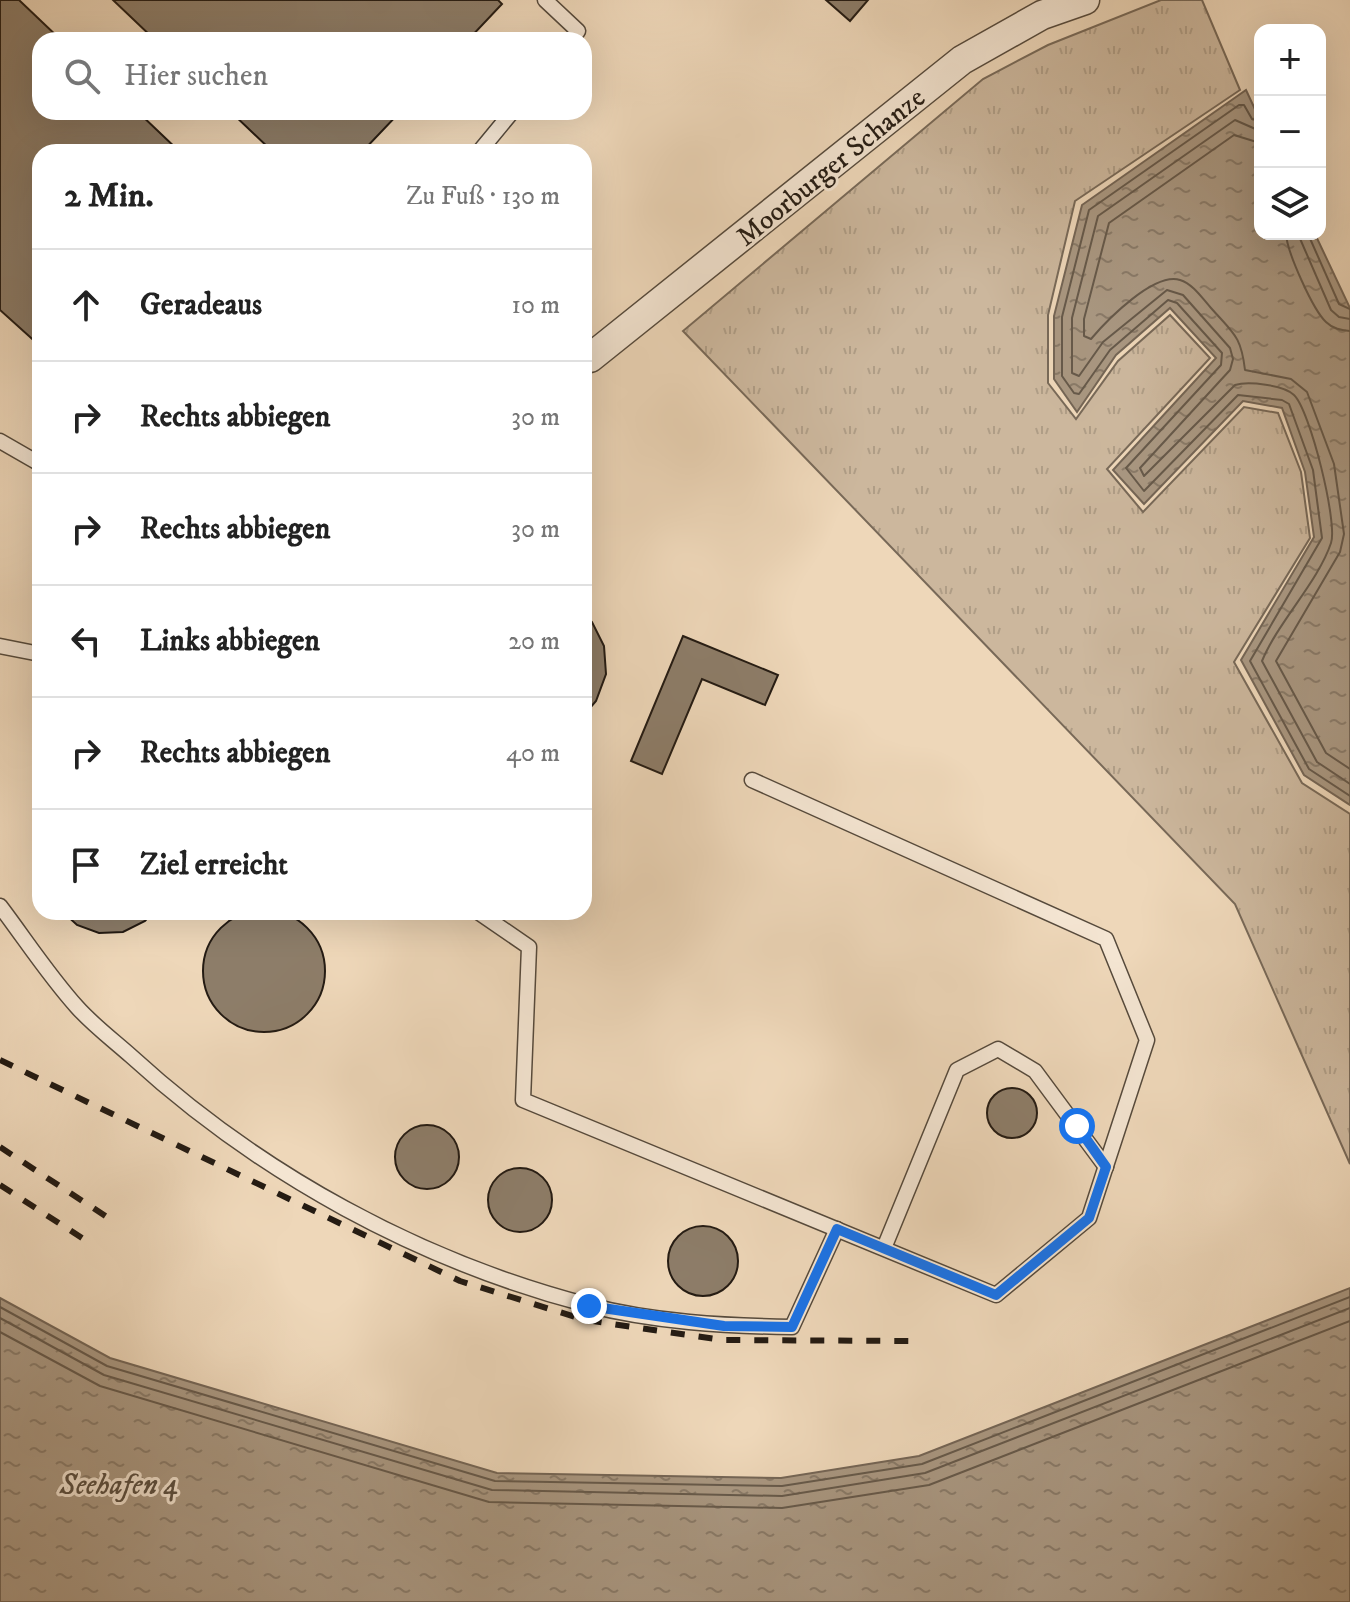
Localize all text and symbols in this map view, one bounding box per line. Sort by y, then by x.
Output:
map controls [1254,24,1326,240]
button: + [1254,24,1326,96]
search box [32,32,592,120]
icon: search [60,54,104,98]
text: Hier suchen [124,58,268,95]
street label: Moorburger Schanze [729,80,933,254]
button: − [1254,96,1326,168]
button: layers [1254,168,1326,240]
text: 2 Min. [64,175,154,217]
text: Zu Fuß · 130 m [406,180,560,213]
icon: ahead [64,283,108,327]
text: Geradeaus [140,287,262,324]
text: 10 m [511,289,560,322]
icon: right [64,395,108,439]
text: Rechts abbiegen [140,399,330,436]
text: 30 m [511,401,560,434]
icon: right [64,507,108,551]
text: Rechts abbiegen [140,511,330,548]
text: 30 m [511,513,560,546]
icon: left [64,619,108,663]
text: Links abbiegen [140,623,320,660]
text: 20 m [508,625,560,658]
icon: right [64,731,108,775]
text: Rechts abbiegen [140,735,330,772]
text: 40 m [506,737,560,770]
icon: arrive [64,843,108,887]
text: Ziel erreicht [140,847,288,884]
route start [1059,1108,1095,1144]
route end [571,1288,607,1324]
water label: Seehafen 4 [59,1467,178,1504]

